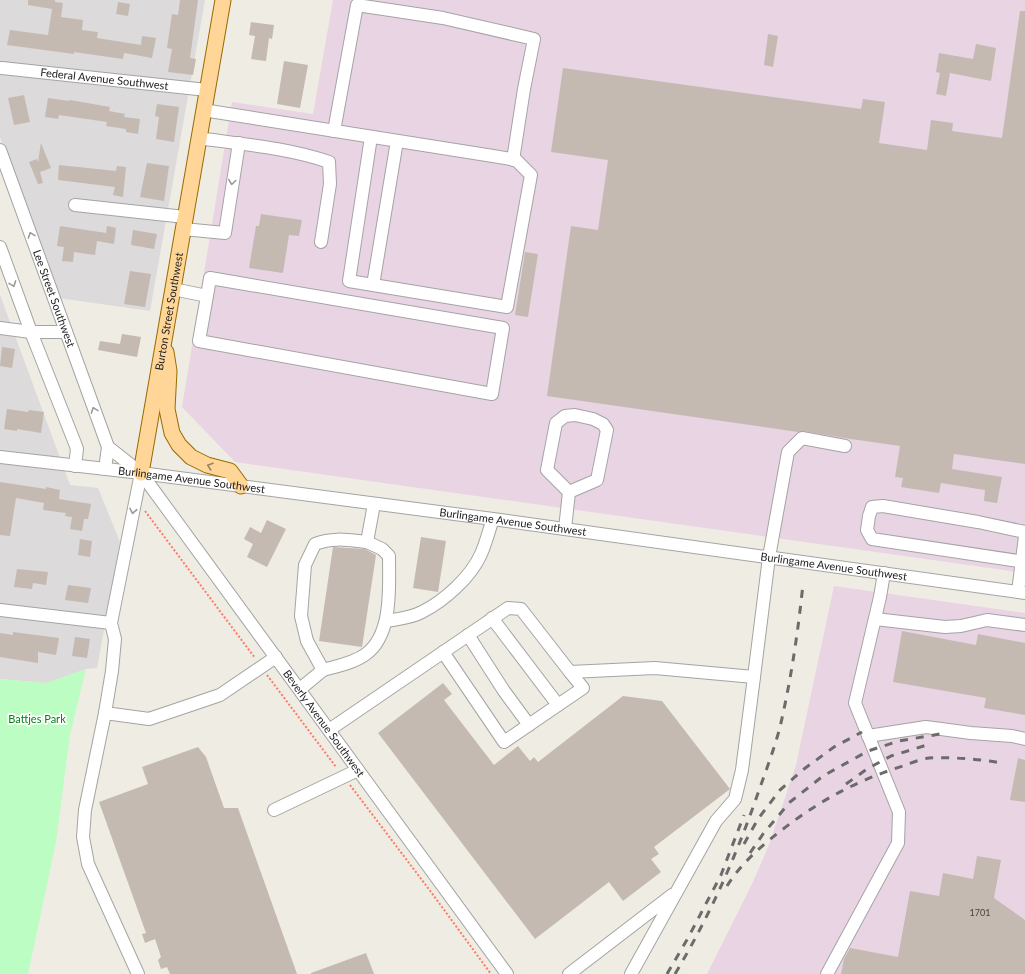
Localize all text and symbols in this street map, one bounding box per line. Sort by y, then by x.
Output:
street label: Federal Avenue Southwest [40,65,169,92]
one-way arrow [228,179,237,185]
one-way arrow [27,232,36,239]
street label: Lee Street Southwest [31,248,78,349]
street label: Burton Street Southwest [152,251,185,371]
one-way arrow [9,280,17,287]
one-way arrow [91,407,99,414]
one-way arrow [207,462,214,470]
street label: Burlingame Avenue Southwest [118,463,266,495]
street label: Burlingame Avenue Southwest [439,505,587,538]
one-way arrow [130,508,138,514]
street label: Burlingame Avenue Southwest [760,549,908,583]
street label: Beverly Avenue Southwest [281,667,368,779]
park label: Battjes Park [8,712,66,725]
house number: 1701 [970,907,990,918]

